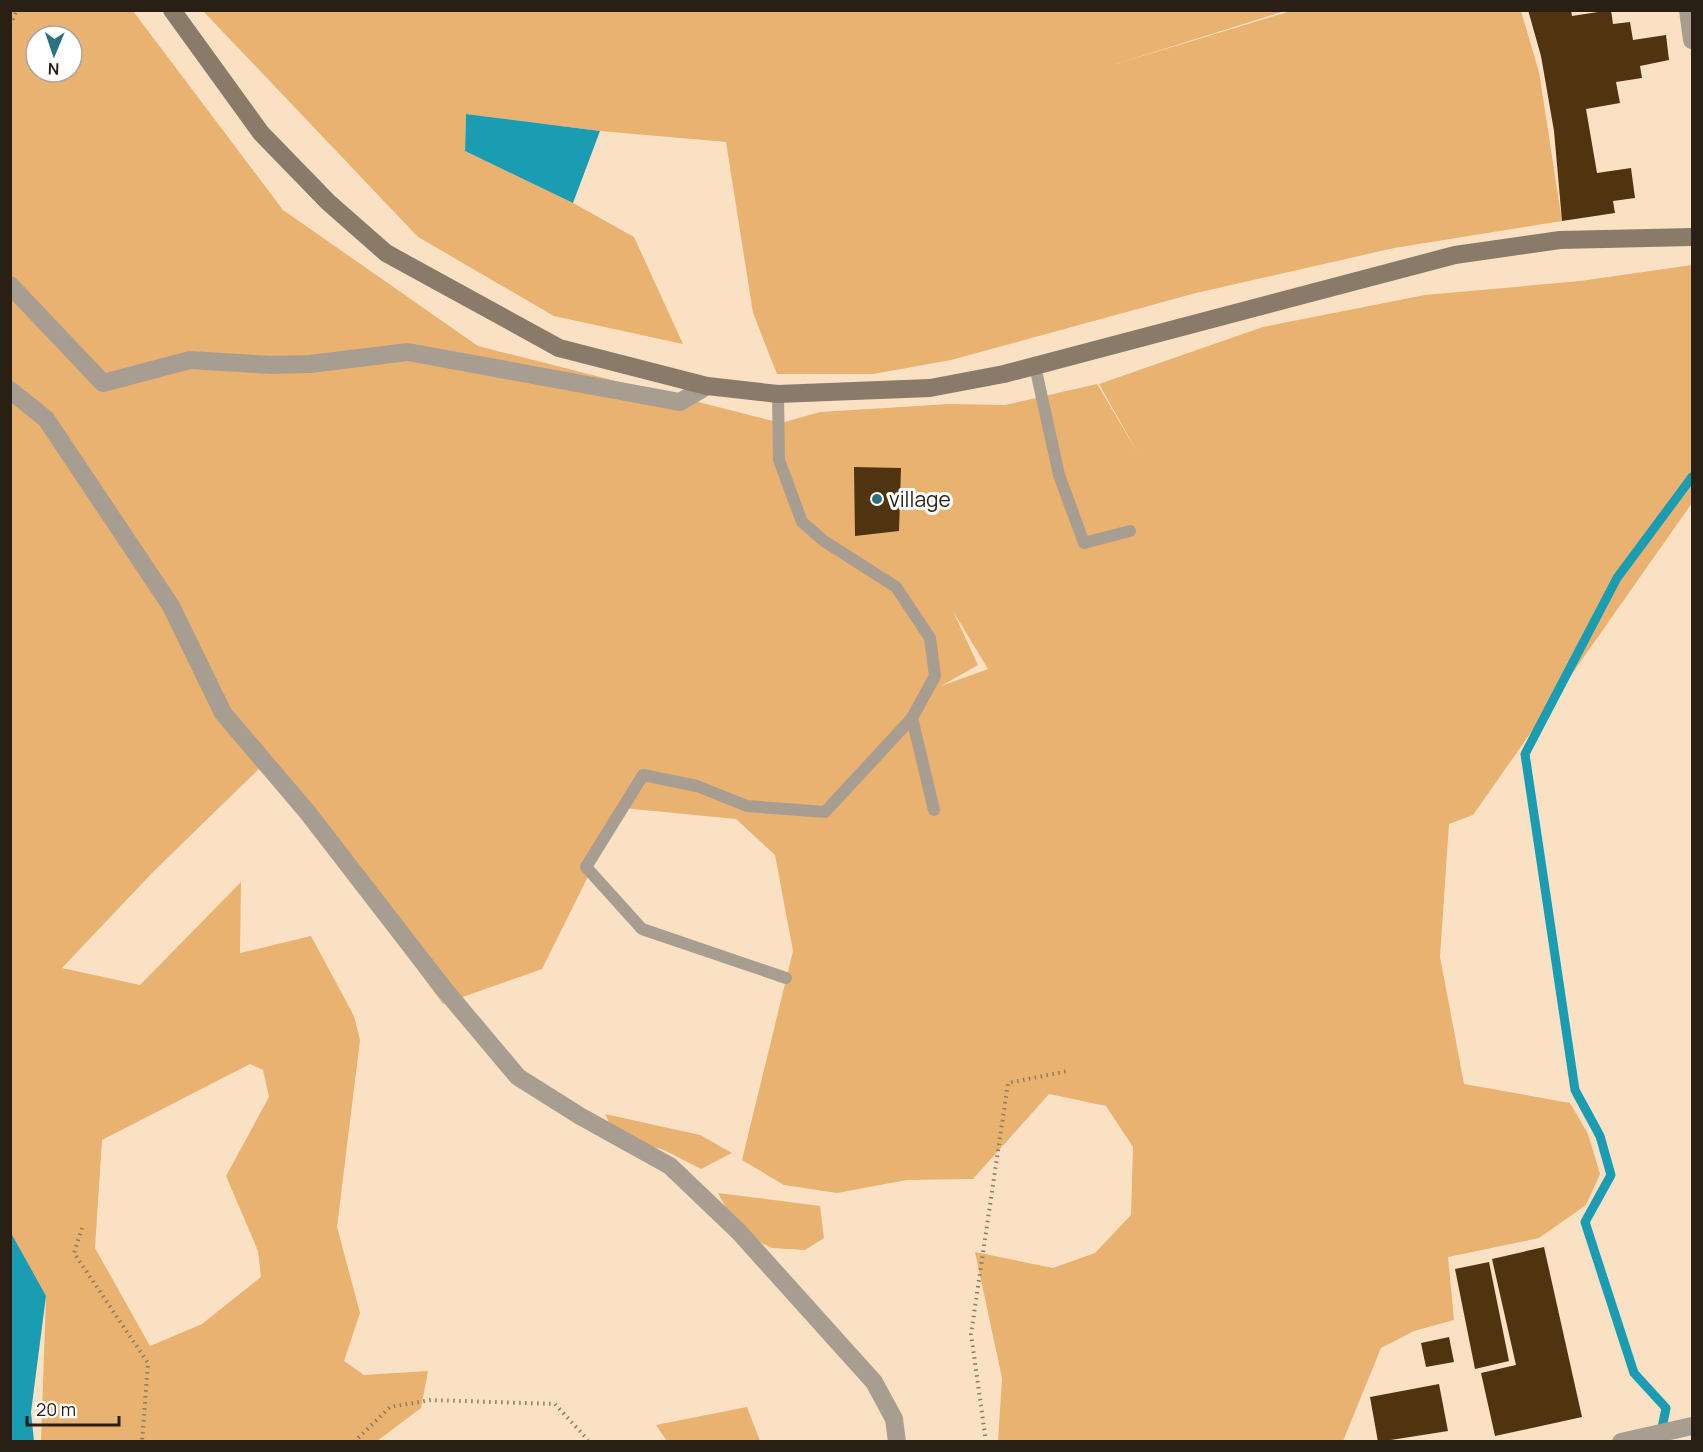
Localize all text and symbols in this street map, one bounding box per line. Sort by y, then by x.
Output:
north arrow [24,24,84,84]
text: N [47,58,60,80]
place label: village [889,485,951,513]
marker: village [870,492,884,506]
scale bar [27,1389,118,1427]
text: 20 m [36,1397,76,1421]

